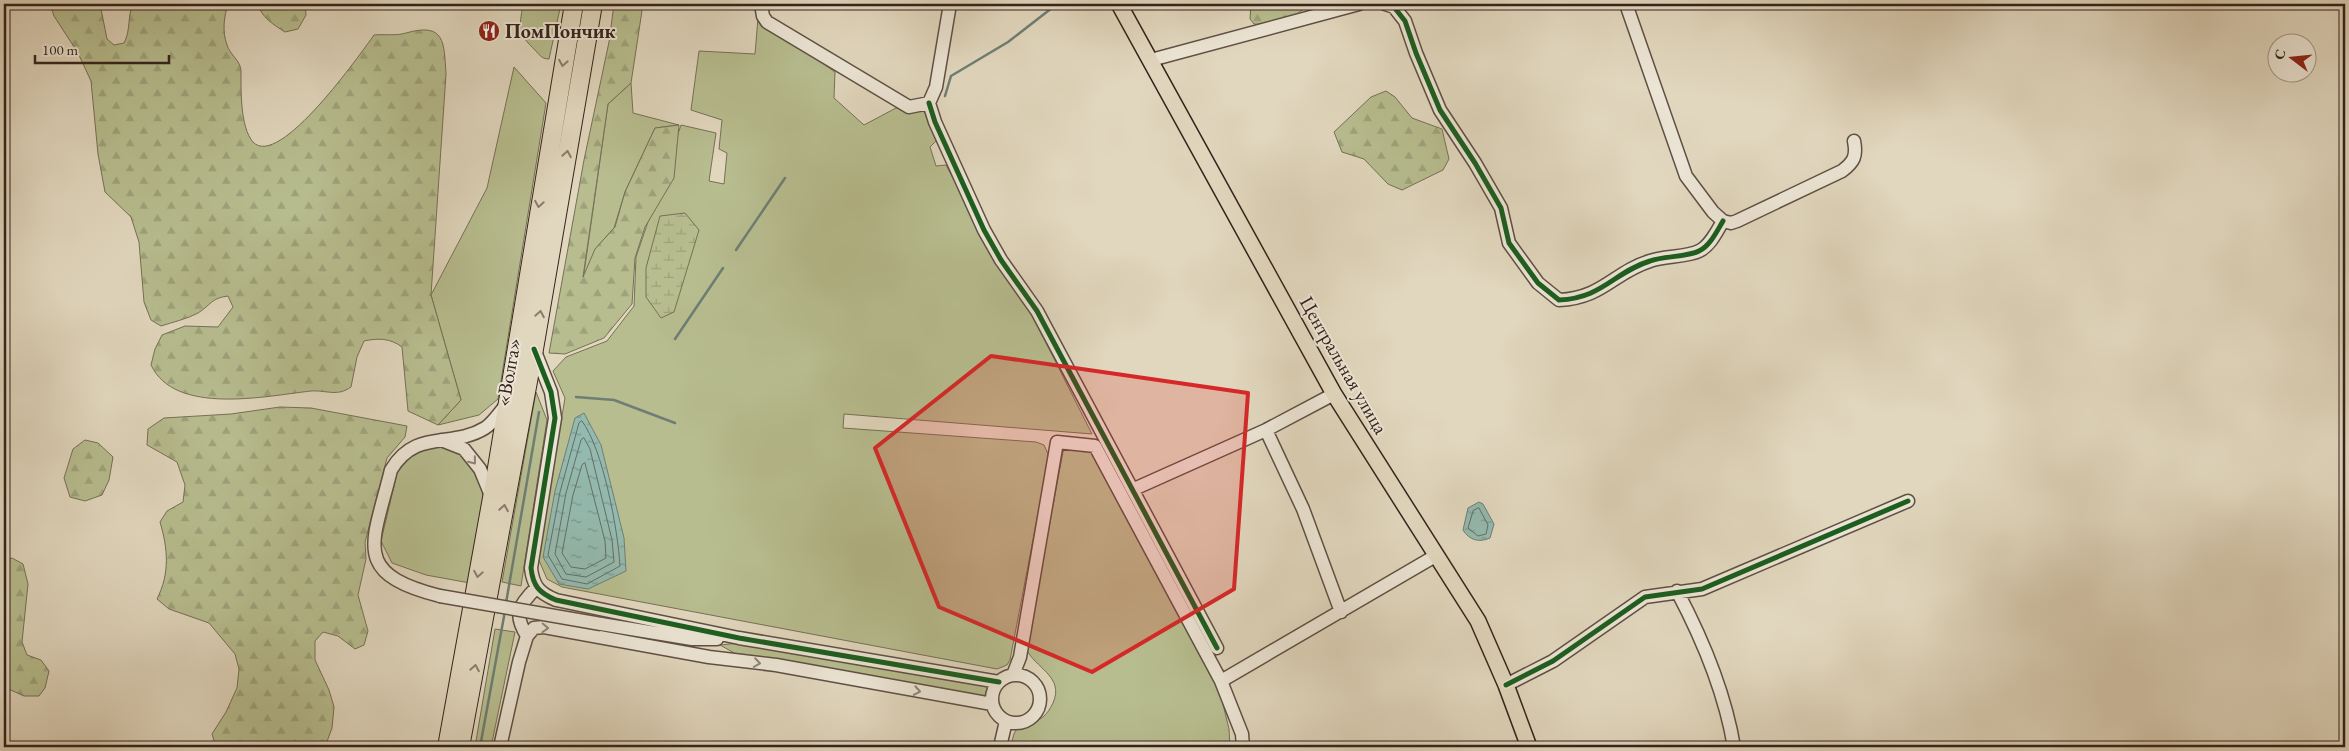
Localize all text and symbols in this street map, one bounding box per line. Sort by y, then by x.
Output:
place label: ПомПончик [505,18,616,44]
restaurant icon: ПомПончик [477,19,501,43]
scale bar [35,32,169,64]
north arrow [2266,32,2316,82]
text: 100 m [42,40,79,59]
text: С [2269,47,2290,62]
one-way arrow [559,58,569,67]
one-way arrow [562,150,572,158]
one-way arrow [535,200,545,209]
street label: Центральная улица [1294,291,1394,439]
one-way arrow [534,310,544,318]
street label: «Волга» [489,335,527,409]
one-way arrow [468,455,477,464]
one-way arrow [499,504,509,513]
one-way arrow [474,569,484,578]
one-way arrow [542,623,550,634]
one-way arrow [753,657,762,667]
one-way arrow [469,664,480,673]
one-way arrow [913,685,922,695]

